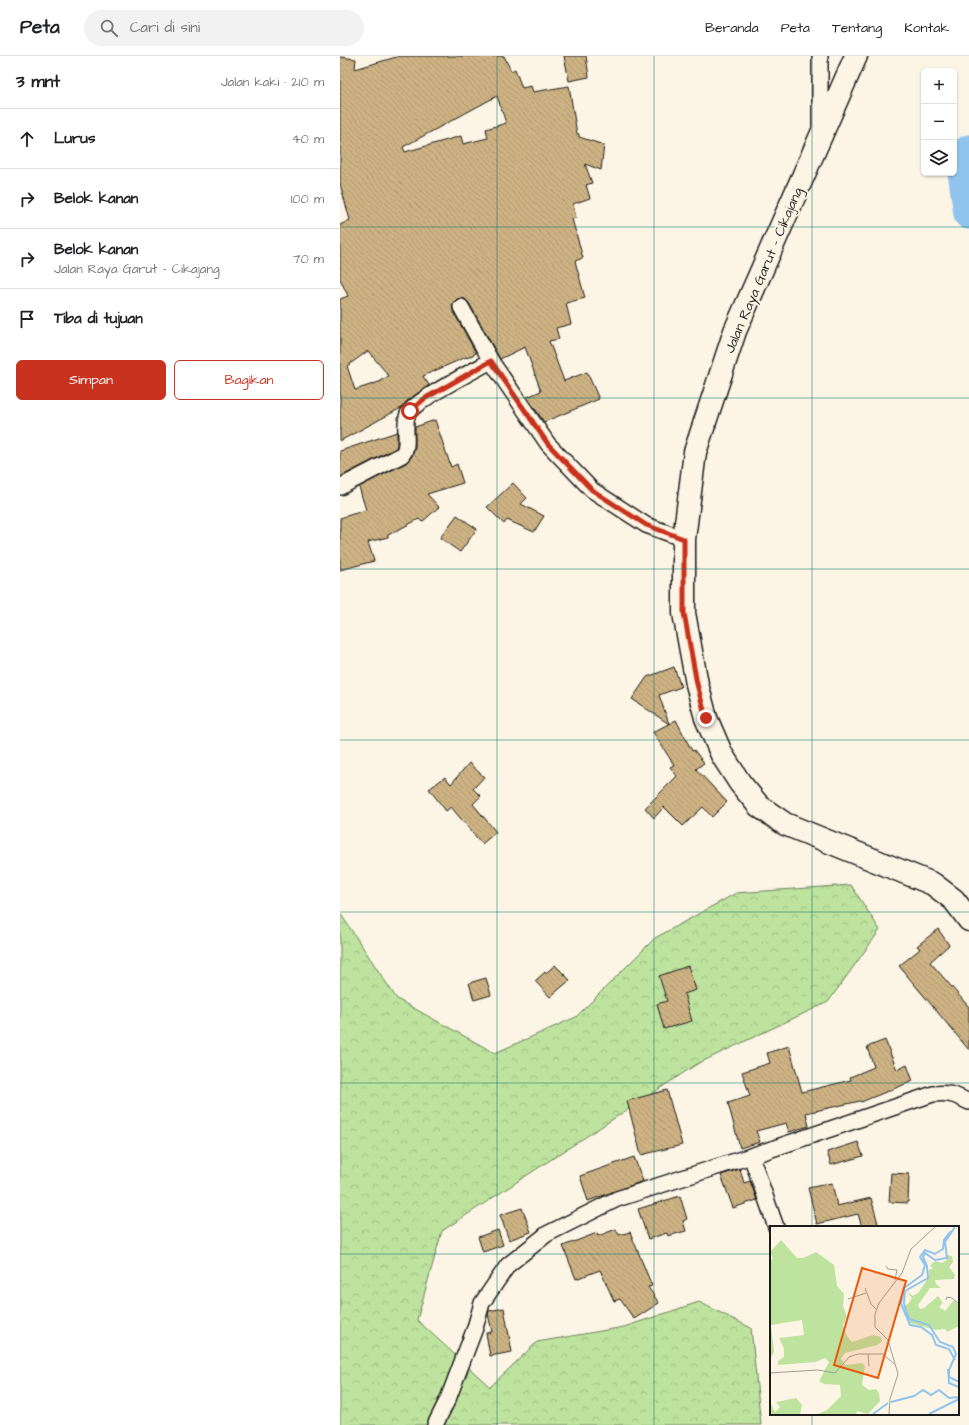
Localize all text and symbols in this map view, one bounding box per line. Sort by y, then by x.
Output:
search box [84,10,364,46]
text: Peta [20,14,60,41]
icon: search [98,17,120,39]
text: Cari di sini [130,17,200,38]
text: Beranda [705,18,759,38]
text: Peta [781,18,810,38]
text: Tentang [832,18,882,38]
text: Kontak [904,18,949,38]
map controls [921,68,957,176]
button: + [921,68,957,104]
text: 3 mnt [16,70,60,94]
text: Jalan kaki · 210 m [221,73,324,91]
button: − [921,104,957,140]
icon: ahead [16,128,38,150]
text: Lurus [54,128,95,149]
text: 40 m [292,130,324,148]
button: layers [921,140,957,176]
street label: Jalan Raya Garut - Cikajang [720,184,808,356]
icon: right [16,188,38,210]
text: Belok kanan [54,188,138,209]
text: 100 m [291,190,324,208]
text: Belok kanan [54,239,138,260]
icon: right [16,248,38,270]
text: 70 m [292,250,324,268]
text: Jalan Raya Garut - Cikajang [54,260,220,278]
icon: arrive [16,308,38,330]
text: Tiba di tujuan [54,308,143,329]
button: Simpan [16,360,166,400]
button: Bagikan [174,360,324,400]
route start [401,402,419,420]
route end [697,709,715,727]
inset map [770,1226,959,1415]

